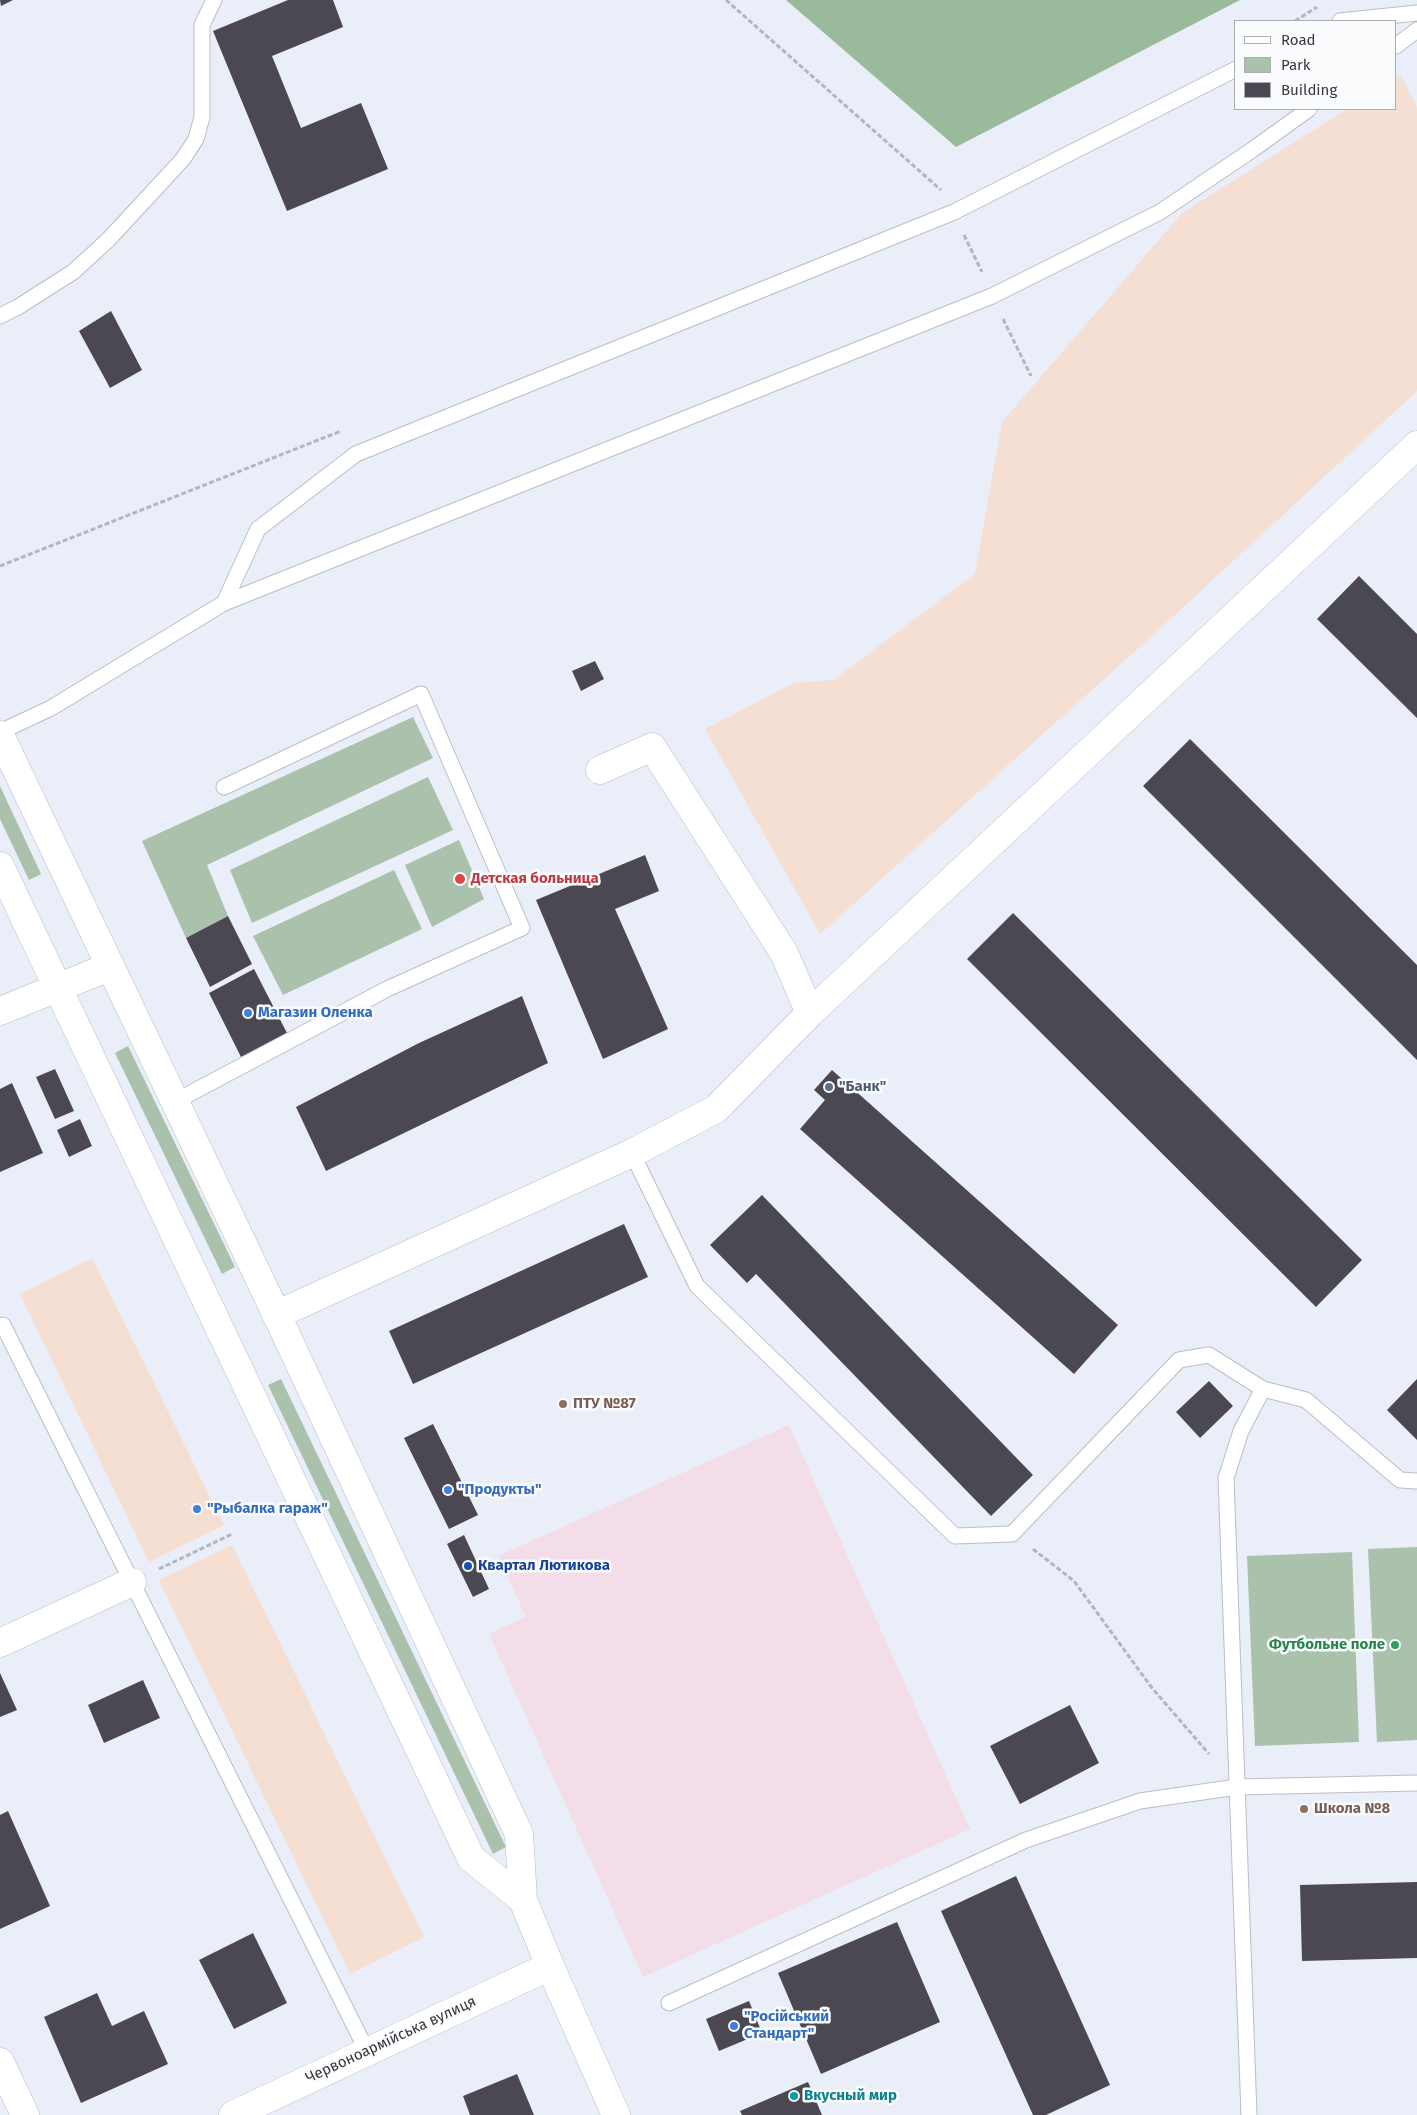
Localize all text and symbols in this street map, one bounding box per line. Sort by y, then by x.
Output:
legend [1234,20,1397,110]
text: Road [1281,31,1316,49]
text: Park [1281,56,1311,74]
text: Building [1281,81,1337,99]
place label: Детская больница [471,870,599,888]
marker: Детская больница [453,872,467,886]
place label: Магазин Оленка [258,1004,373,1022]
marker: Магазин Оленка [242,1007,254,1019]
place label: "Банк" [839,1078,886,1096]
marker: "Банк" [823,1081,835,1093]
place label: ПТУ №87 [573,1395,636,1413]
marker: ПТУ №87 [557,1398,569,1410]
place label: "Продукты" [458,1481,542,1499]
marker: "Продукты" [442,1484,454,1496]
place label: "Рыбалка гараж" [207,1500,328,1518]
marker: "Рыбалка гараж" [191,1503,203,1515]
place label: Квартал Лютикова [478,1557,610,1575]
marker: Квартал Лютикова [462,1560,474,1572]
place label: Футбольне поле [1269,1636,1385,1654]
marker: Футбольне поле [1389,1639,1401,1651]
place label: Школа №8 [1314,1800,1390,1818]
marker: Школа №8 [1298,1803,1310,1815]
street label: Червоноармійська вулиця [303,1993,479,2087]
place label: "Російський Стандарт" [744,2008,829,2043]
marker: "Російський Стандарт" [728,2020,740,2032]
place label: Вкусный мир [804,2087,897,2105]
marker: Вкусный мир [788,2090,800,2102]

